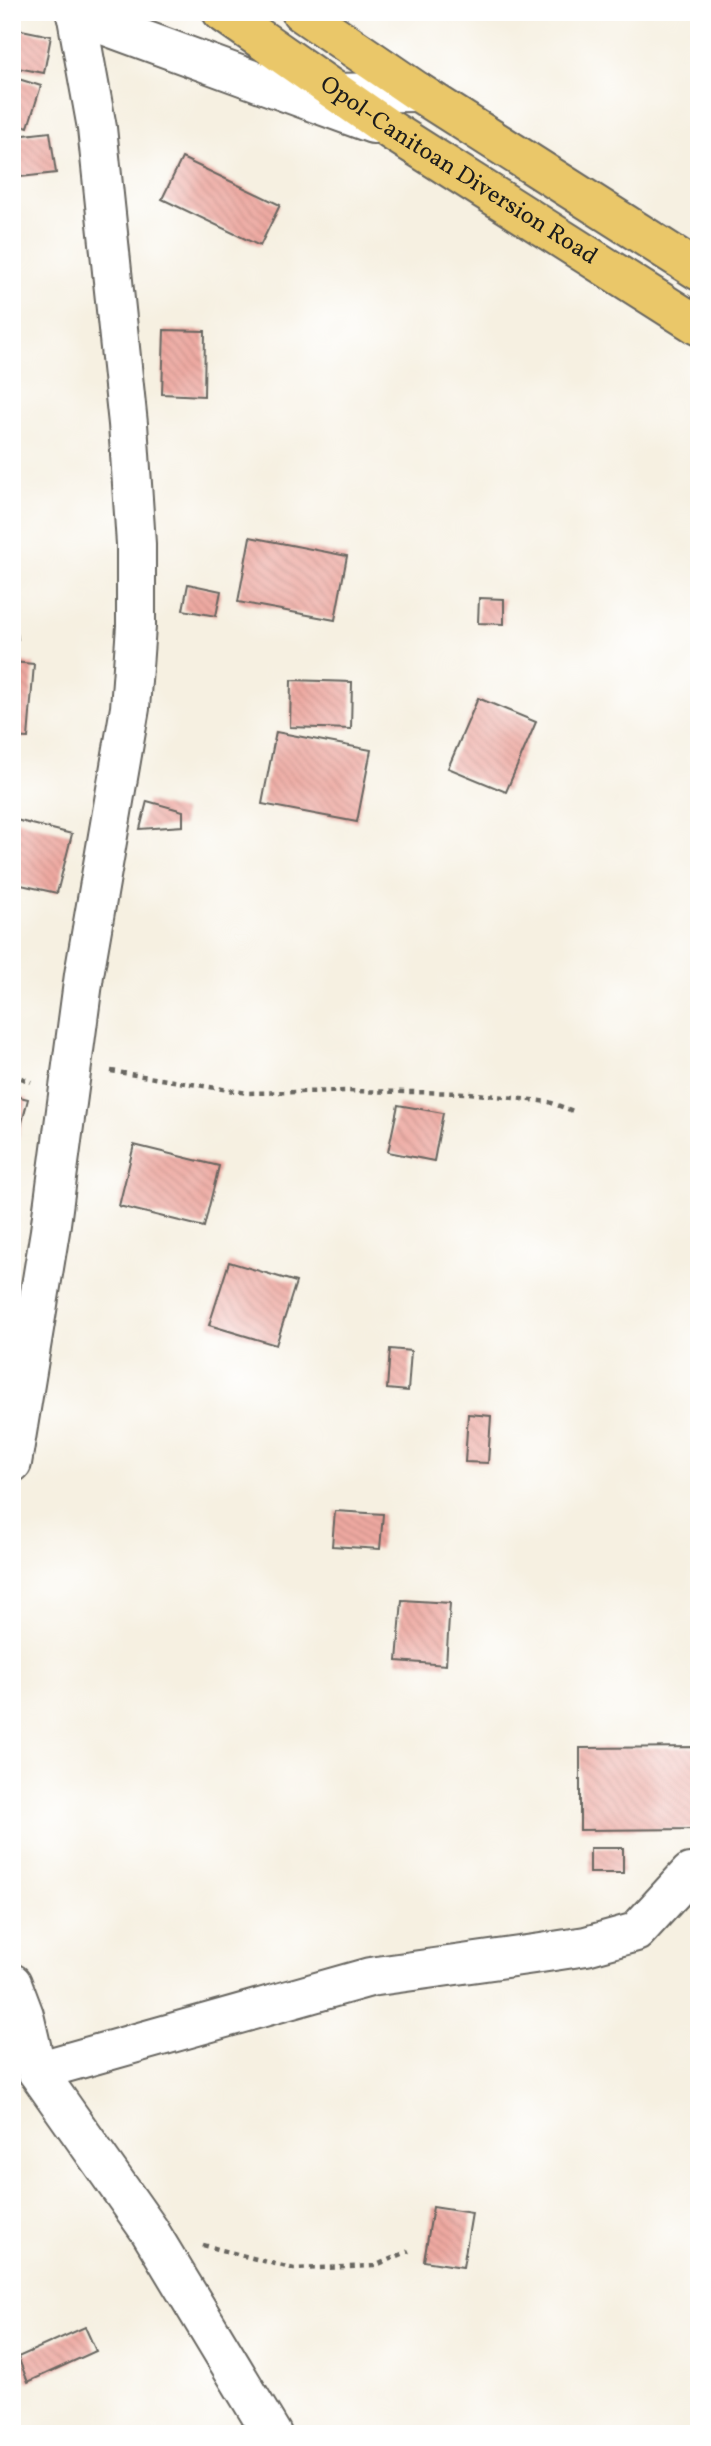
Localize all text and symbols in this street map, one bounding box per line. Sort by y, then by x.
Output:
street label: Opol-Canitoan Diversion Road [313,68,604,274]

